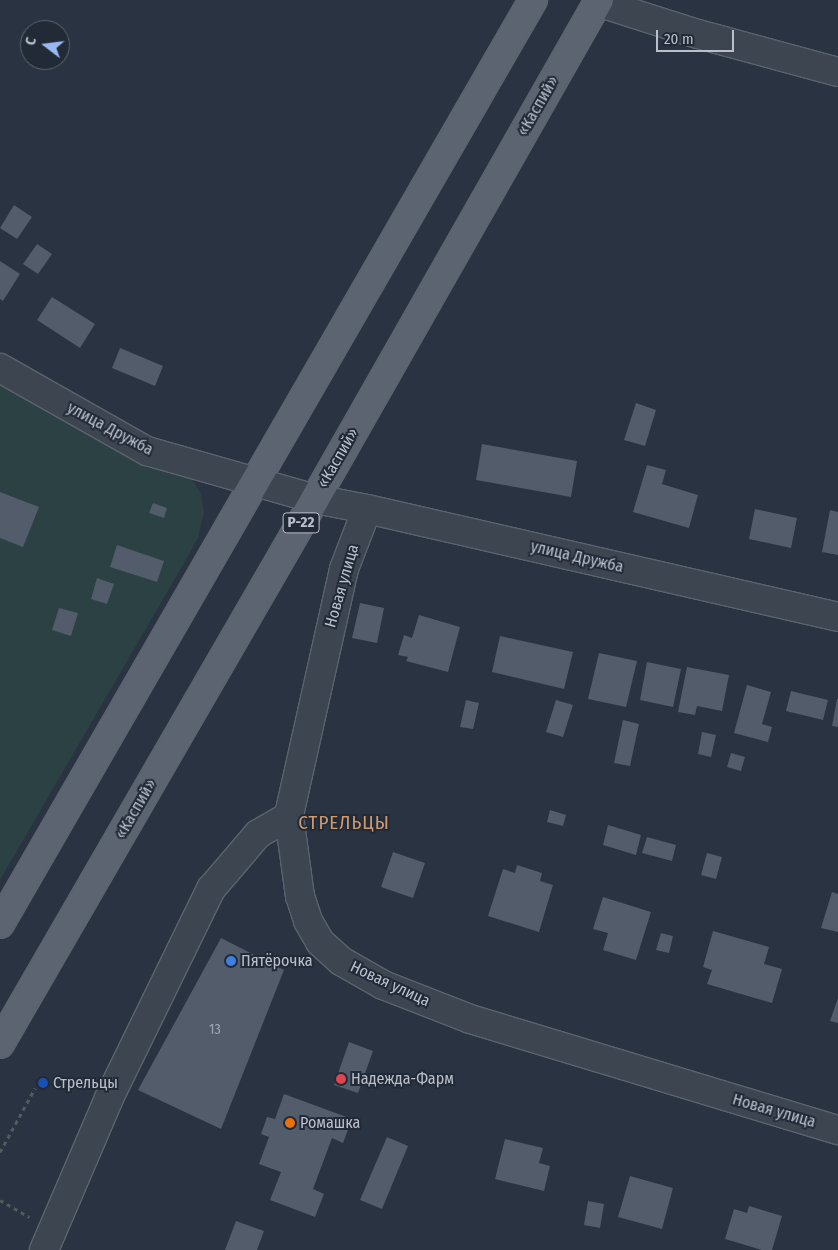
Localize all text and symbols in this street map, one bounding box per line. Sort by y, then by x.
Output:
north arrow [20,20,70,70]
scale bar [658,20,736,52]
text: 20 m [664,30,694,48]
text: С [22,36,40,47]
street label: «Каспий» [513,73,563,139]
street label: улица Дружба [64,398,156,460]
street label: «Каспий» [313,425,363,491]
road number: Р-22 [282,510,320,536]
street label: улица Дружба [529,537,625,577]
street label: Новая улица [321,542,363,630]
street label: «Каспий» [111,776,161,842]
district label: СТРЕЛЬЦЫ [297,812,391,834]
place label: Пятёрочка [241,951,313,971]
marker: Пятёрочка [225,955,237,967]
street label: Новая улица [347,957,433,1011]
house number: 13 [209,1022,221,1038]
place label: Надежда-Фарм [351,1069,454,1089]
place label: Стрельцы [53,1073,118,1093]
marker: Надежда-Фарм [335,1073,347,1085]
marker: Стрельцы [37,1077,49,1089]
street label: Новая улица [730,1090,818,1132]
place label: Ромашка [300,1113,360,1133]
marker: Ромашка [284,1117,296,1129]

